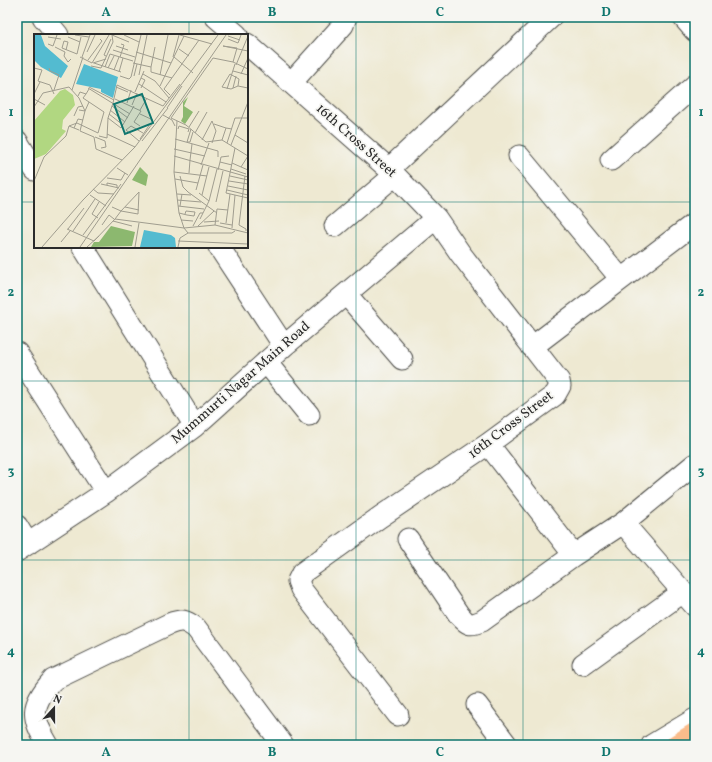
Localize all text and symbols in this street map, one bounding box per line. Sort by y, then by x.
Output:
text: A [101,4,111,22]
text: B [268,4,277,22]
text: C [436,4,444,22]
text: D [601,4,611,22]
inset map [34,34,248,248]
street label: 16th Cross Street [312,100,401,182]
text: 1 [8,104,14,122]
text: 1 [698,104,704,122]
text: 2 [8,284,15,302]
text: 2 [698,284,705,302]
street label: Mummurti Nagar Main Road [167,317,315,449]
street label: 16th Cross Street [464,387,558,463]
text: 3 [8,463,15,481]
text: 3 [698,463,705,481]
text: 4 [7,643,15,661]
text: 4 [697,643,705,661]
north arrow [34,688,74,728]
text: N [51,692,63,708]
text: A [101,744,111,762]
text: B [268,744,277,762]
text: C [436,744,444,762]
text: D [601,744,611,762]

